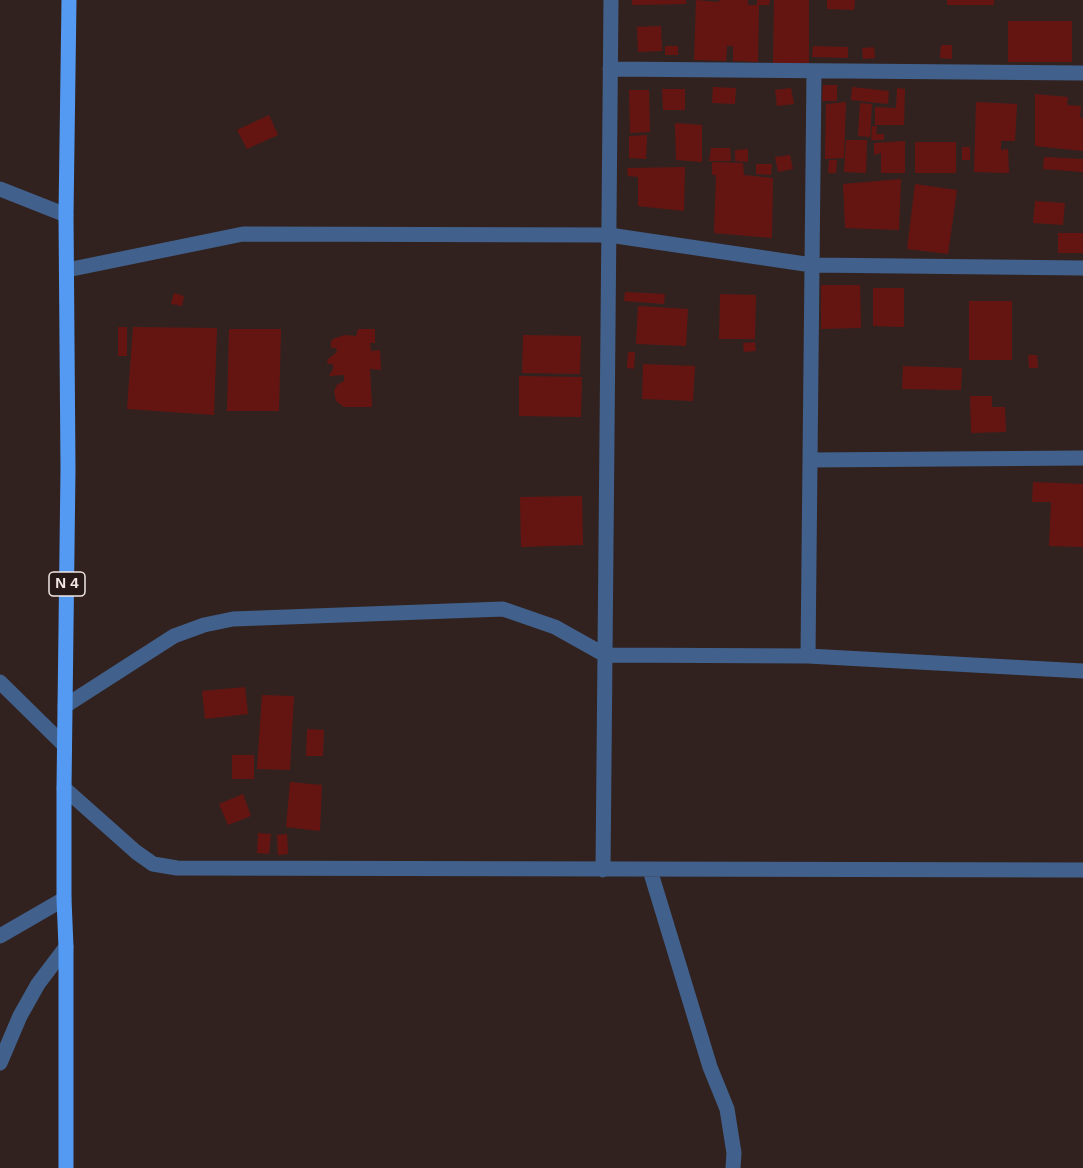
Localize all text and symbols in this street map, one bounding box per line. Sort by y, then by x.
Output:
road number: N 4 [49,572,85,596]

